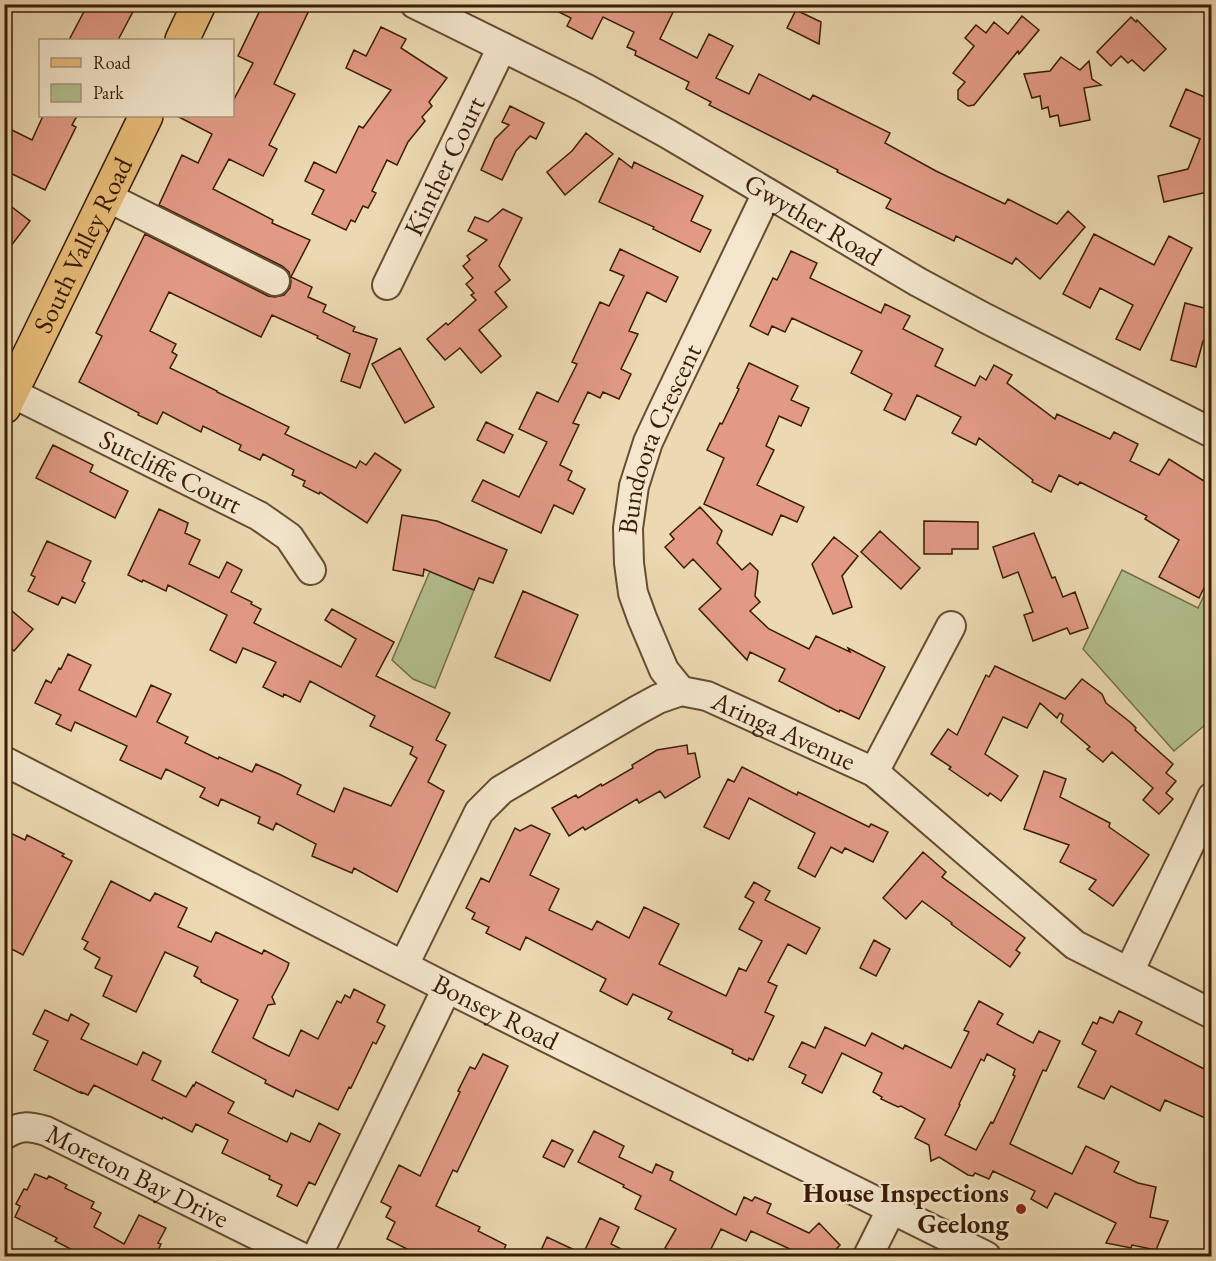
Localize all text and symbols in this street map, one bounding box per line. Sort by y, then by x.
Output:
legend [39,39,234,117]
text: Road [93,51,132,74]
text: Park [93,81,124,104]
street label: Kinther Court [395,90,493,241]
street label: South Valley Road [25,151,140,339]
street label: Gwyther Road [738,165,889,274]
street label: Bundoora Crescent [609,337,709,536]
street label: Sutcliffe Court [94,421,248,522]
street label: Aringa Avenue [706,682,861,778]
street label: Bonsey Road [427,966,565,1058]
street label: Moreton Bay Drive [41,1116,235,1236]
place label: House Inspections Geelong [803,1175,1009,1241]
marker: House Inspections Geelong [1014,1202,1028,1216]

